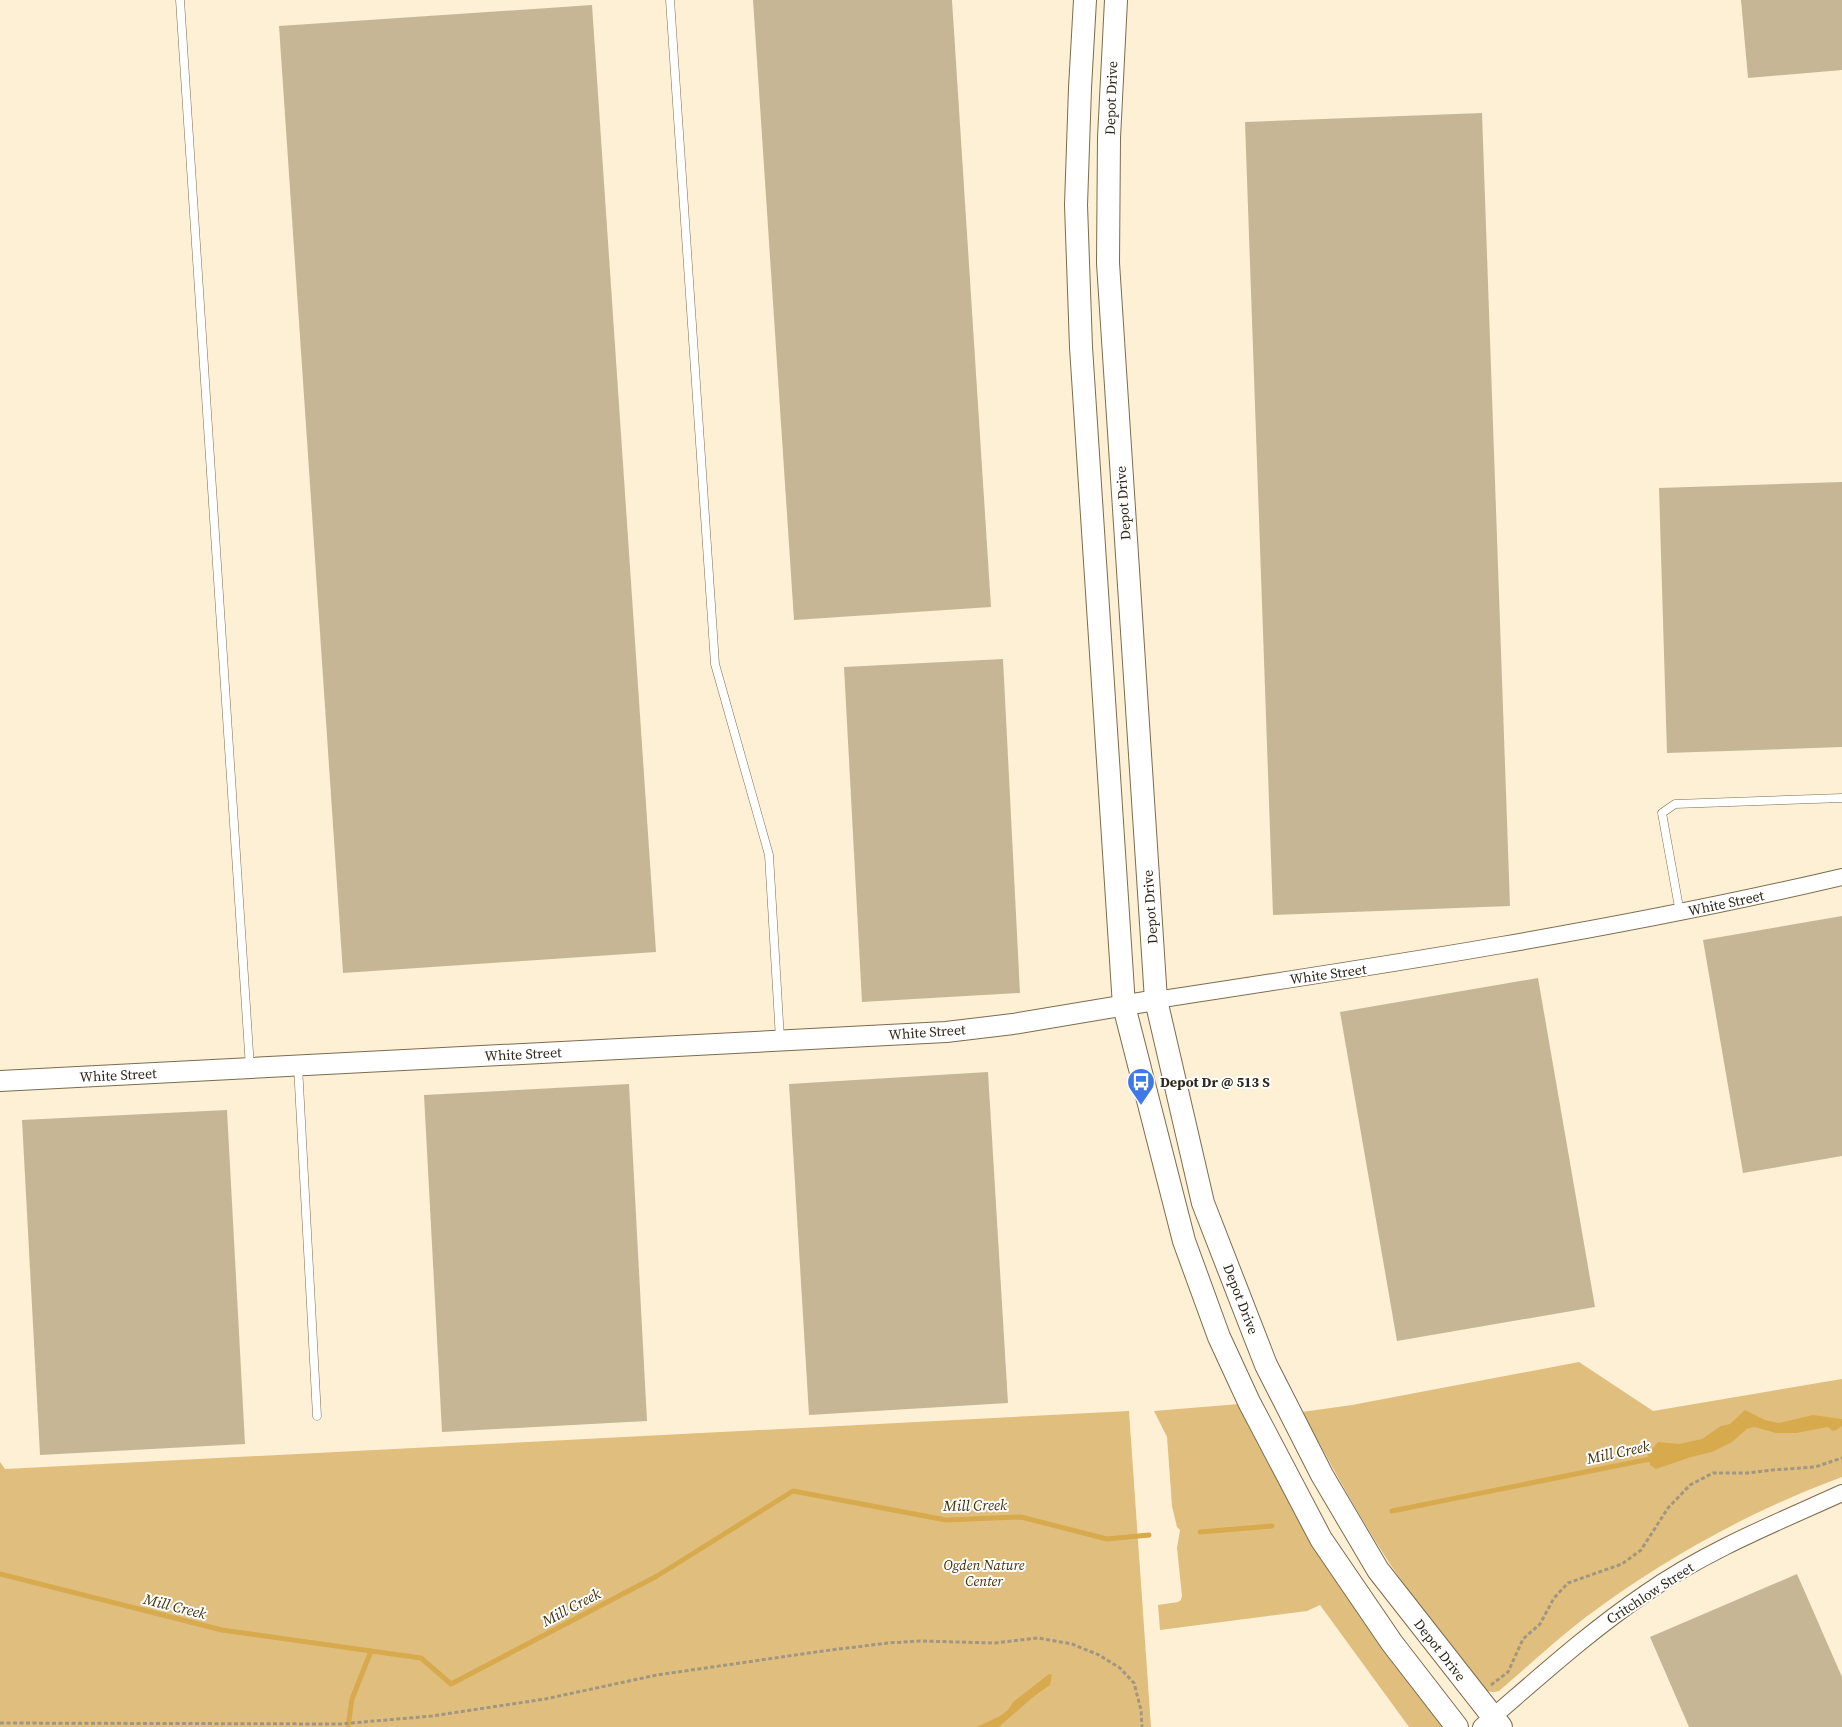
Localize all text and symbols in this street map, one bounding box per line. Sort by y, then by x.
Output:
street label: Depot Drive [1100,61,1122,135]
street label: Depot Drive [1110,465,1136,541]
street label: Depot Drive [1137,869,1163,945]
street label: White Street [1686,885,1766,921]
street label: White Street [1288,959,1368,989]
street label: White Street [888,1019,967,1045]
street label: White Street [484,1042,563,1066]
street label: White Street [79,1063,158,1087]
bus stop icon: Depot Dr @ 513 S [1126,1067,1156,1106]
place label: Depot Dr @ 513 S [1160,1072,1270,1092]
street label: Depot Drive [1218,1261,1264,1337]
water label: Mill Creek [1584,1435,1652,1469]
water label: Mill Creek [942,1494,1008,1516]
park label: Ogden Nature Center [944,1555,1025,1591]
street label: Critchlow Street [1602,1557,1698,1629]
water label: Mill Creek [537,1582,605,1632]
water label: Mill Creek [141,1588,209,1624]
street label: Depot Drive [1409,1615,1471,1685]

